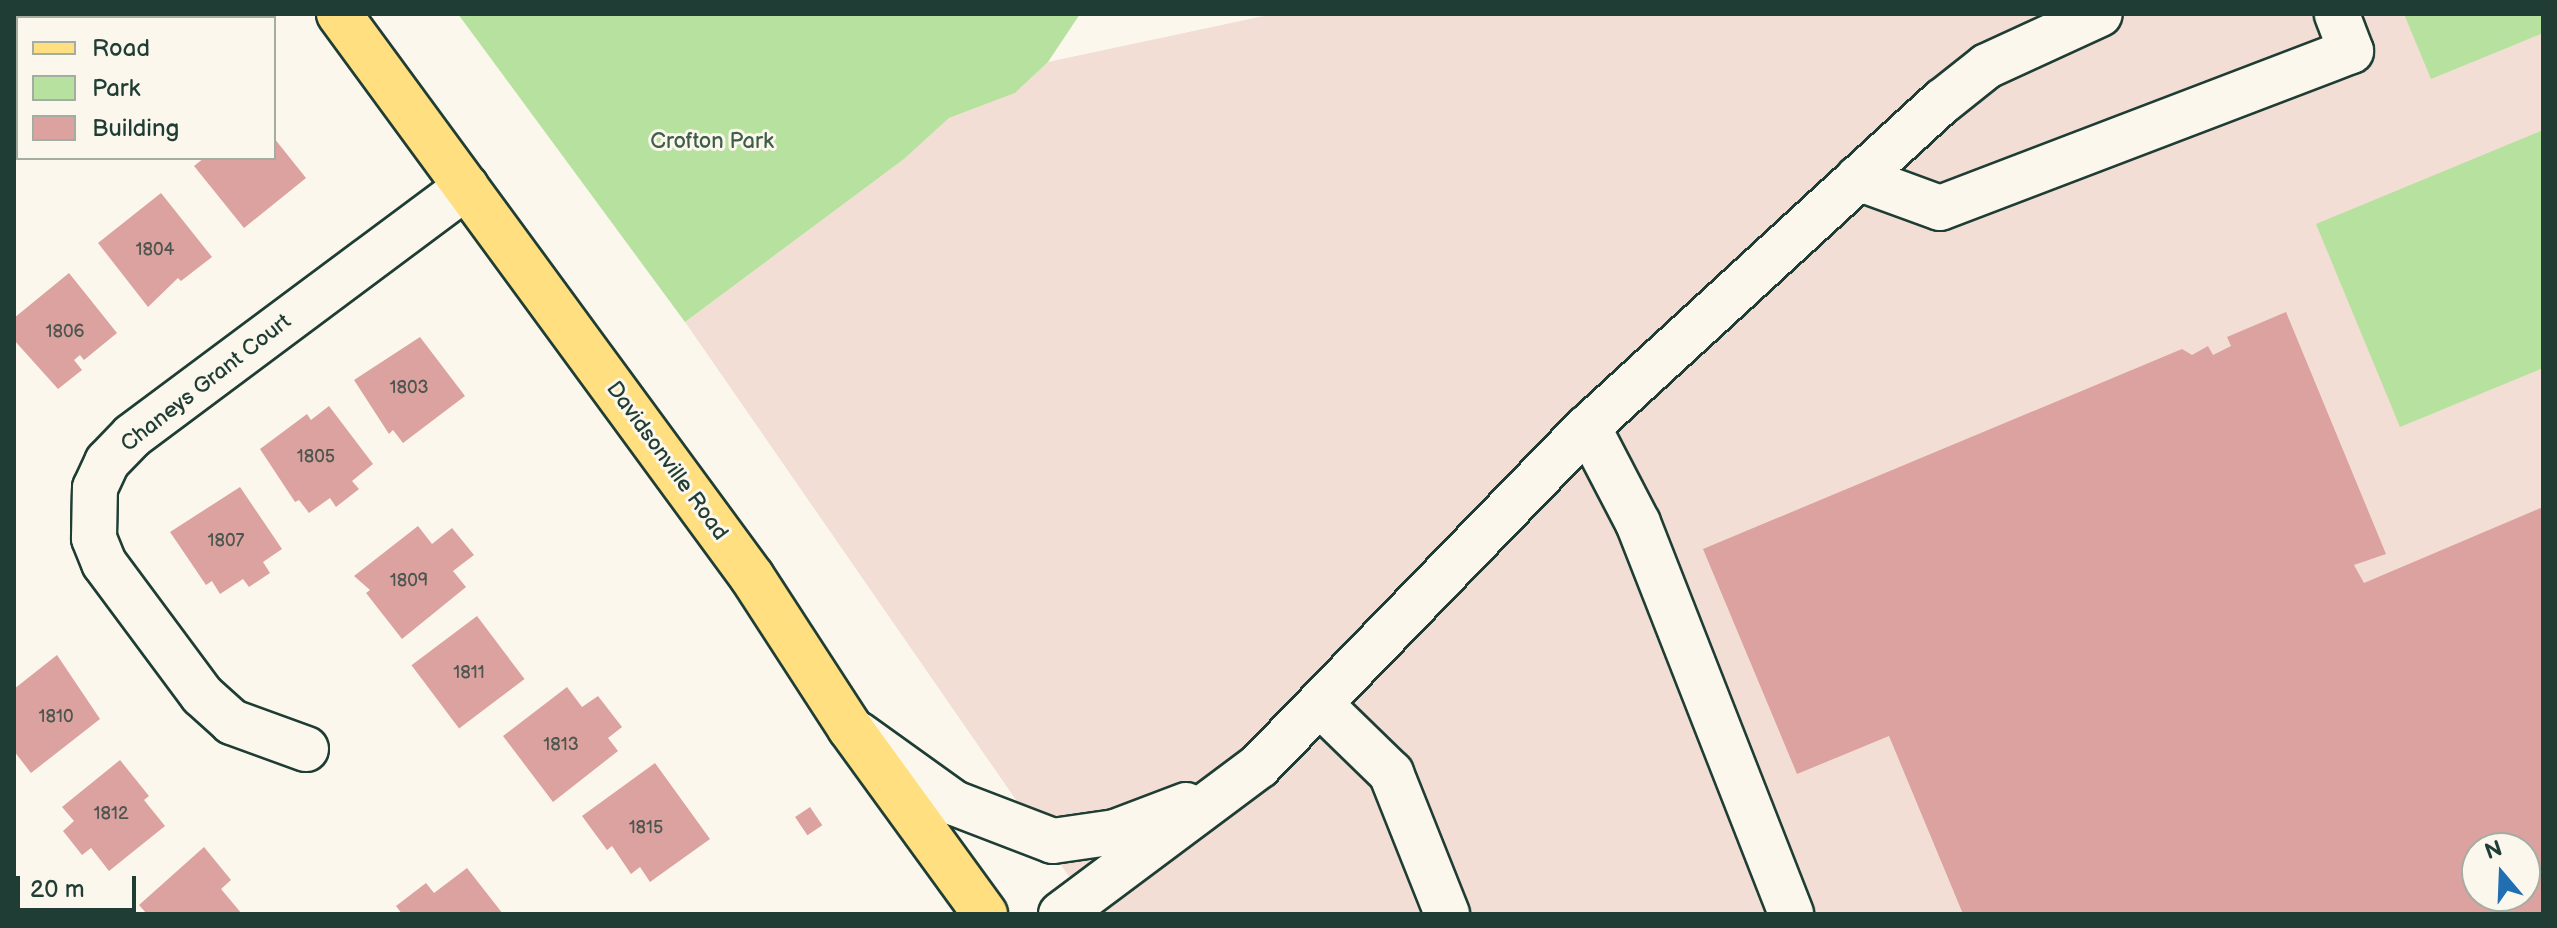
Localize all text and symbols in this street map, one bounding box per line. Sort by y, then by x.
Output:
legend [16,16,276,160]
text: Road [92,34,150,63]
text: Park [92,74,140,103]
text: Building [92,114,179,143]
park label: Crofton Park [650,129,774,155]
house number: 1804 [135,239,175,261]
street label: Chaneys Grant Court [116,308,296,458]
house number: 1806 [45,321,85,343]
street label: Davidsonville Road [601,376,733,546]
house number: 1803 [389,377,429,399]
house number: 1805 [297,446,335,468]
house number: 1807 [208,530,244,552]
house number: 1809 [390,570,428,592]
house number: 1811 [453,662,485,684]
house number: 1810 [38,706,74,728]
house number: 1813 [543,734,579,756]
house number: 1812 [93,803,129,825]
house number: 1815 [629,817,663,839]
north arrow [2461,832,2541,912]
text: N [2481,835,2506,866]
scale bar [20,860,140,910]
text: 20 m [30,875,85,904]

